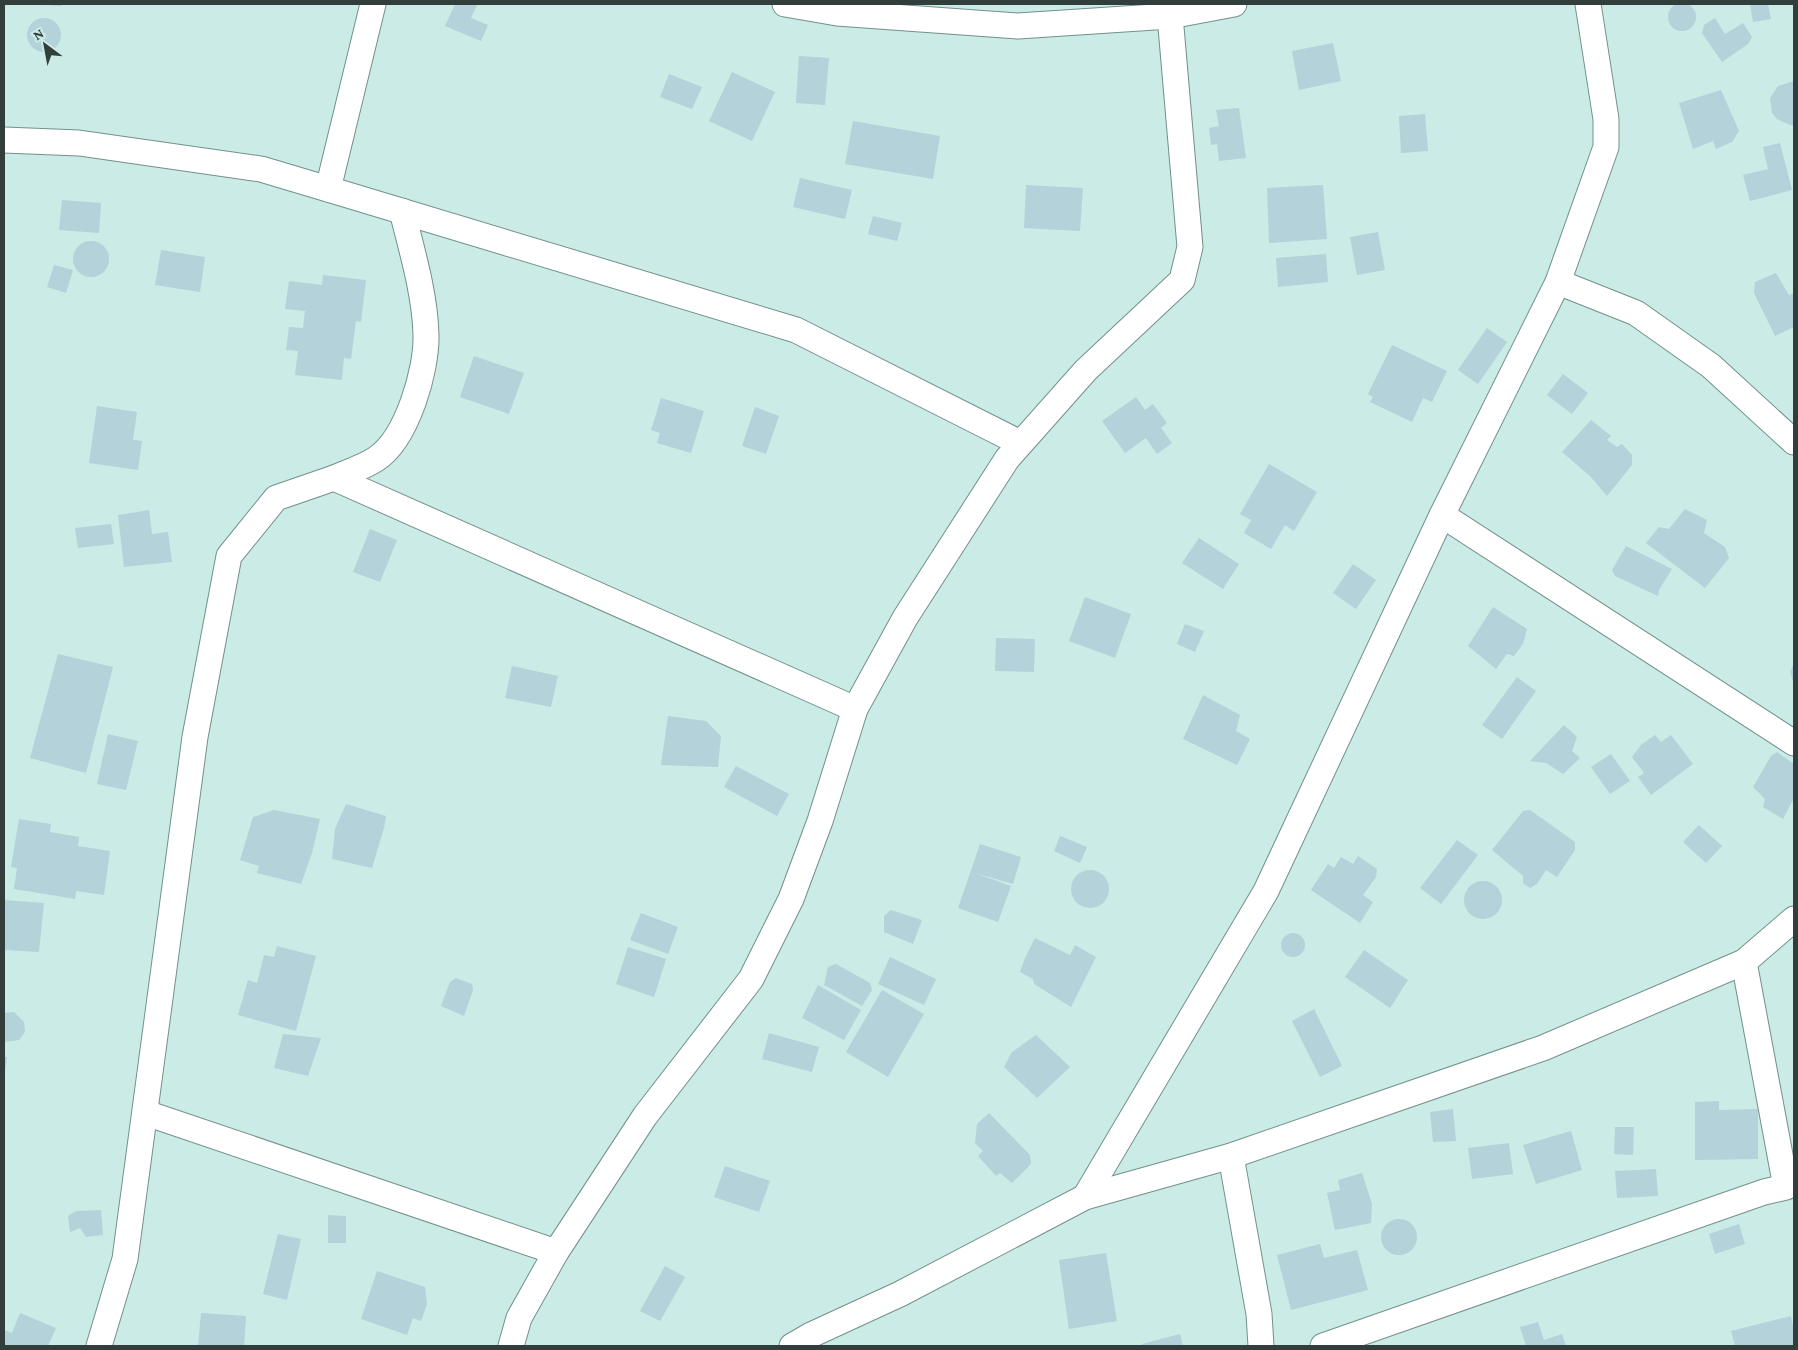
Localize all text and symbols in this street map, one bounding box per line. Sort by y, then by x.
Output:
north arrow [20,20,70,70]
text: N [30,24,47,43]

